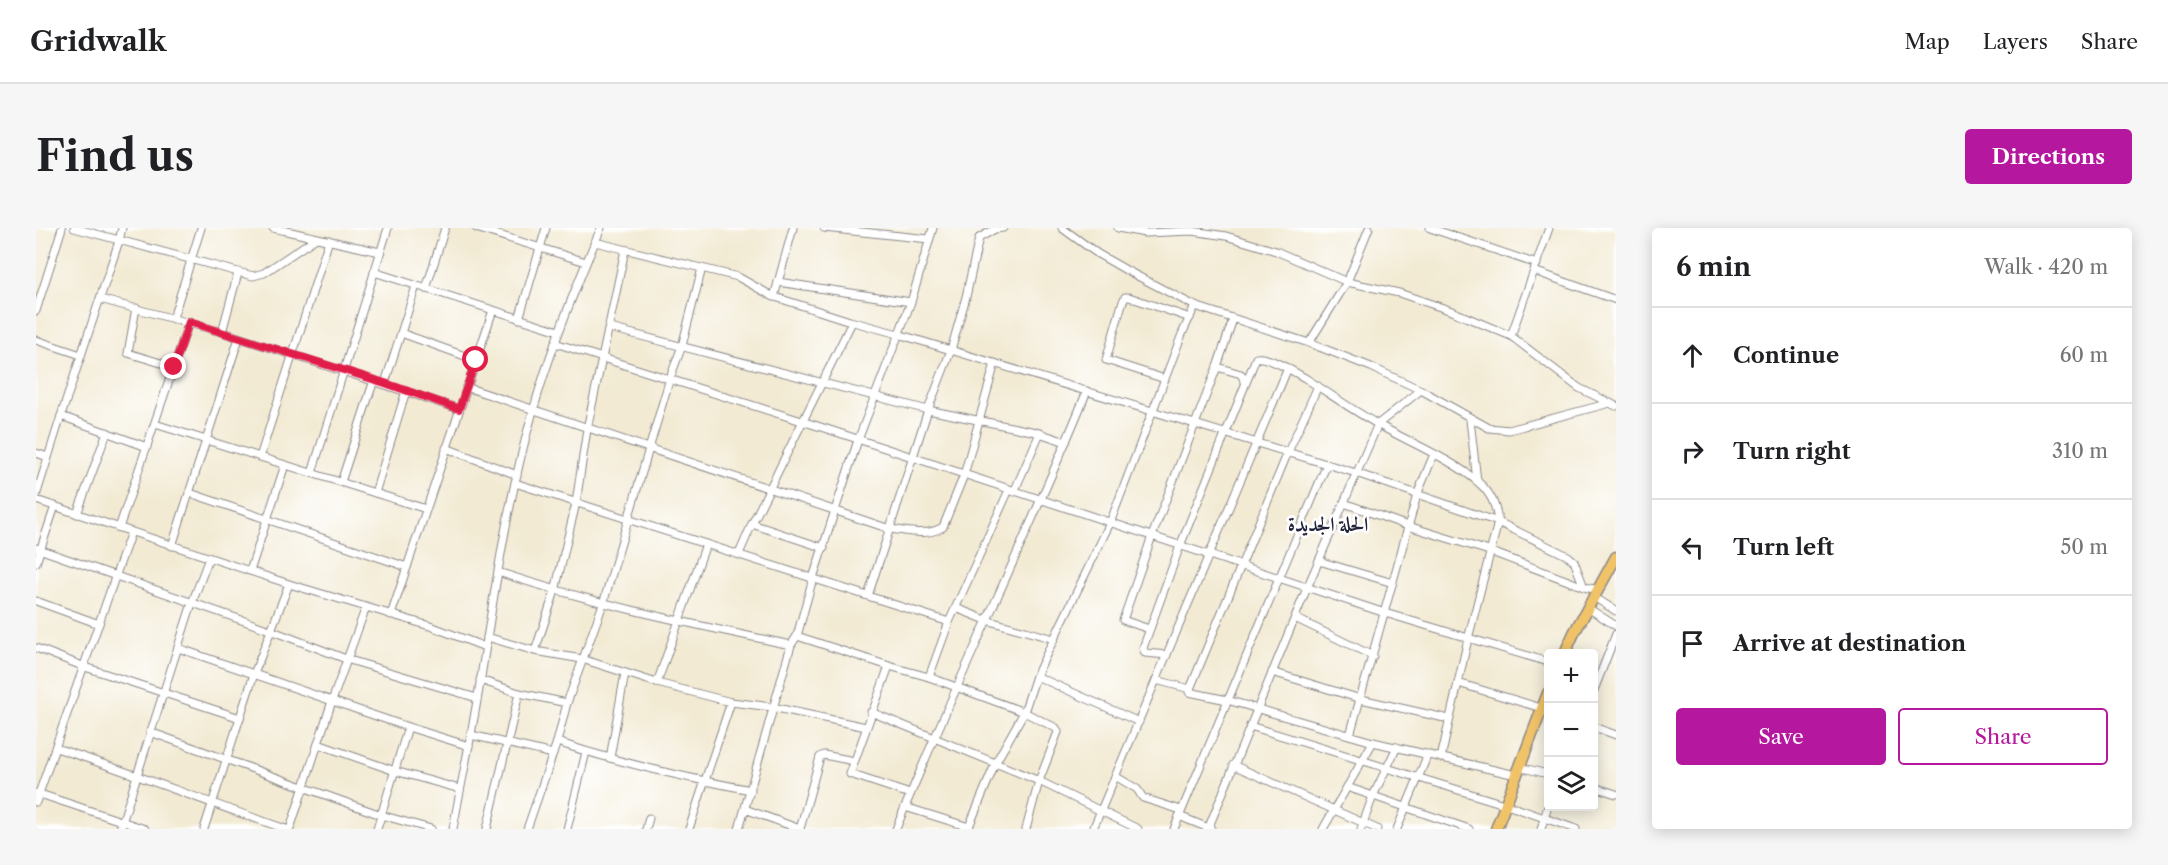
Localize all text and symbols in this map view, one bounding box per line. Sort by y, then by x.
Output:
text: Gridwalk [30,24,166,58]
text: Map [1905,29,1950,54]
text: Layers [1983,29,2048,54]
text: Share [2081,29,2138,54]
button: Directions [1965,129,2132,184]
text: Find us [36,130,194,182]
text: 6 min [1676,251,1751,283]
text: Walk · 420 m [1984,255,2108,279]
icon: ahead [1676,339,1709,372]
text: Continue [1733,342,1839,369]
text: 60 m [2060,343,2108,367]
route start [462,346,488,372]
route end [160,353,186,379]
icon: right [1676,435,1709,468]
text: Turn right [1733,438,1851,465]
text: 310 m [2052,439,2108,463]
district label: الحلة الجديدة [1288,512,1368,536]
icon: left [1676,531,1709,564]
text: Turn left [1733,534,1834,561]
text: 50 m [2061,535,2108,559]
icon: arrive [1676,627,1709,660]
text: Arrive at destination [1733,630,1966,657]
map controls [1544,649,1598,811]
button: + [1544,649,1598,703]
button: − [1544,703,1598,757]
button: Save [1676,708,1886,765]
button: Share [1898,708,2108,765]
button: layers [1544,757,1598,811]

